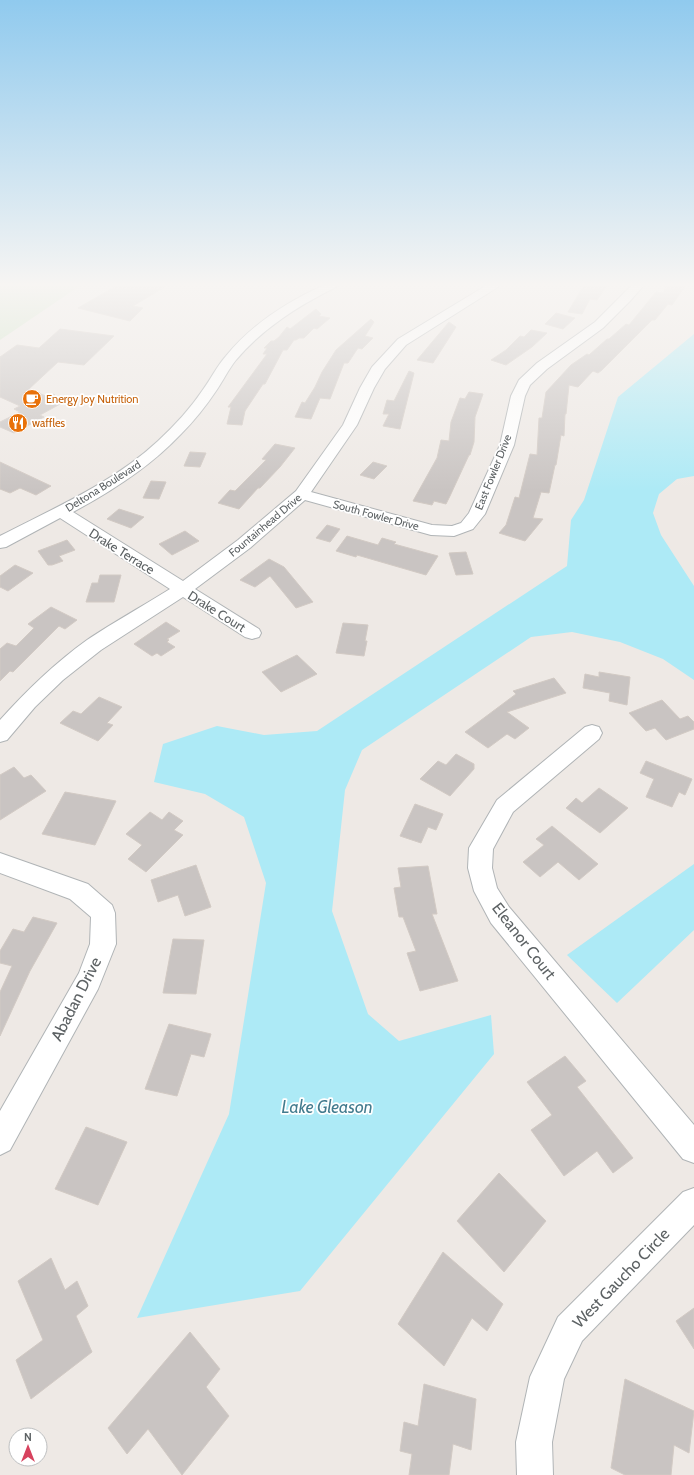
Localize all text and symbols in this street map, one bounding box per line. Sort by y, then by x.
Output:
cafe icon: Energy Joy Nutrition [21,388,43,410]
place label: Energy Joy Nutrition [46,392,138,406]
restaurant icon: waffles [7,412,29,434]
place label: waffles [32,416,66,430]
street label: East Fowler Drive [471,432,515,512]
street label: Deltona Boulevard [63,457,143,515]
street label: Fountainhead Drive [226,490,305,560]
street label: South Fowler Drive [331,497,421,533]
street label: Drake Terrace [86,525,158,578]
street label: Drake Court [185,587,249,635]
street label: Eleanor Court [488,899,560,984]
street label: Abadan Drive [47,954,105,1044]
water label: Lake Gleason [282,1097,372,1117]
street label: West Gaucho Circle [569,1224,673,1332]
north arrow [8,1427,48,1467]
text: N [24,1430,32,1444]

